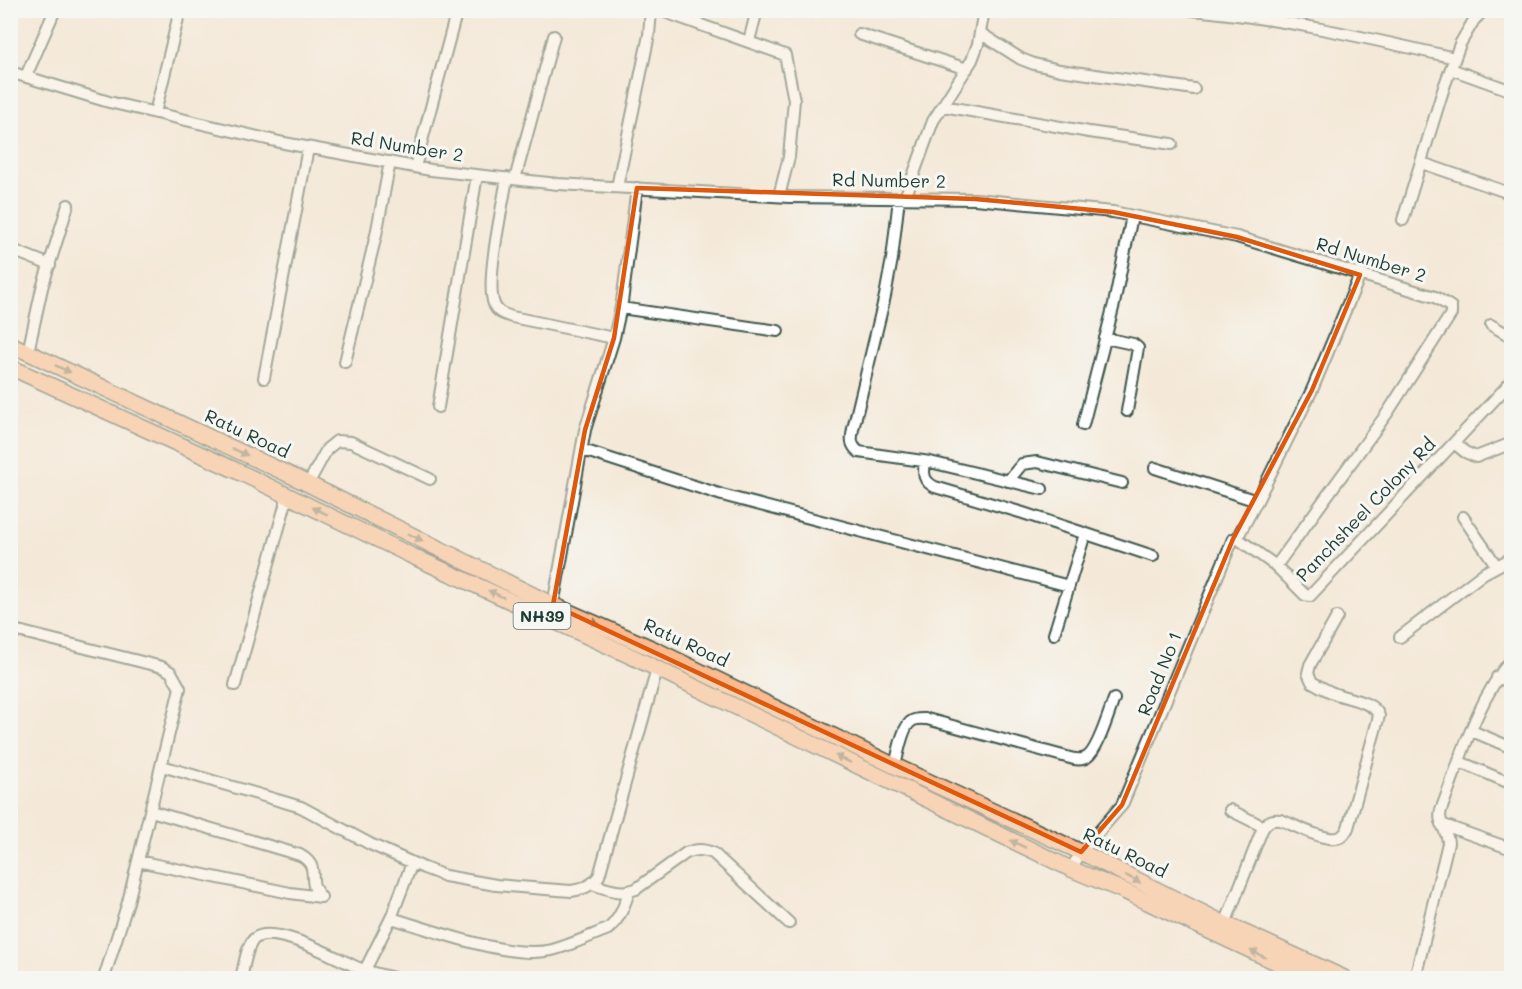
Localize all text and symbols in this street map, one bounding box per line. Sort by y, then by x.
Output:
street label: Rd Number 2 [349,125,465,167]
street label: Rd Number 2 [832,167,946,193]
street label: Rd Number 2 [1313,231,1429,287]
one-way arrow [55,364,72,373]
street label: Ratu Road [201,403,294,463]
street label: Panchsheel Colony Rd [1290,432,1440,586]
one-way arrow [231,447,248,456]
one-way arrow [311,506,328,515]
one-way arrow [407,532,424,542]
one-way arrow [487,590,504,599]
road number: NH39 [514,603,570,629]
street label: Ratu Road [640,612,733,672]
one-way arrow [582,617,600,627]
street label: Road No 1 [1131,628,1187,719]
one-way arrow [834,754,851,763]
street label: Ratu Road [1079,821,1172,883]
one-way arrow [1010,839,1027,848]
one-way arrow [1125,874,1142,883]
one-way arrow [1249,949,1266,958]

